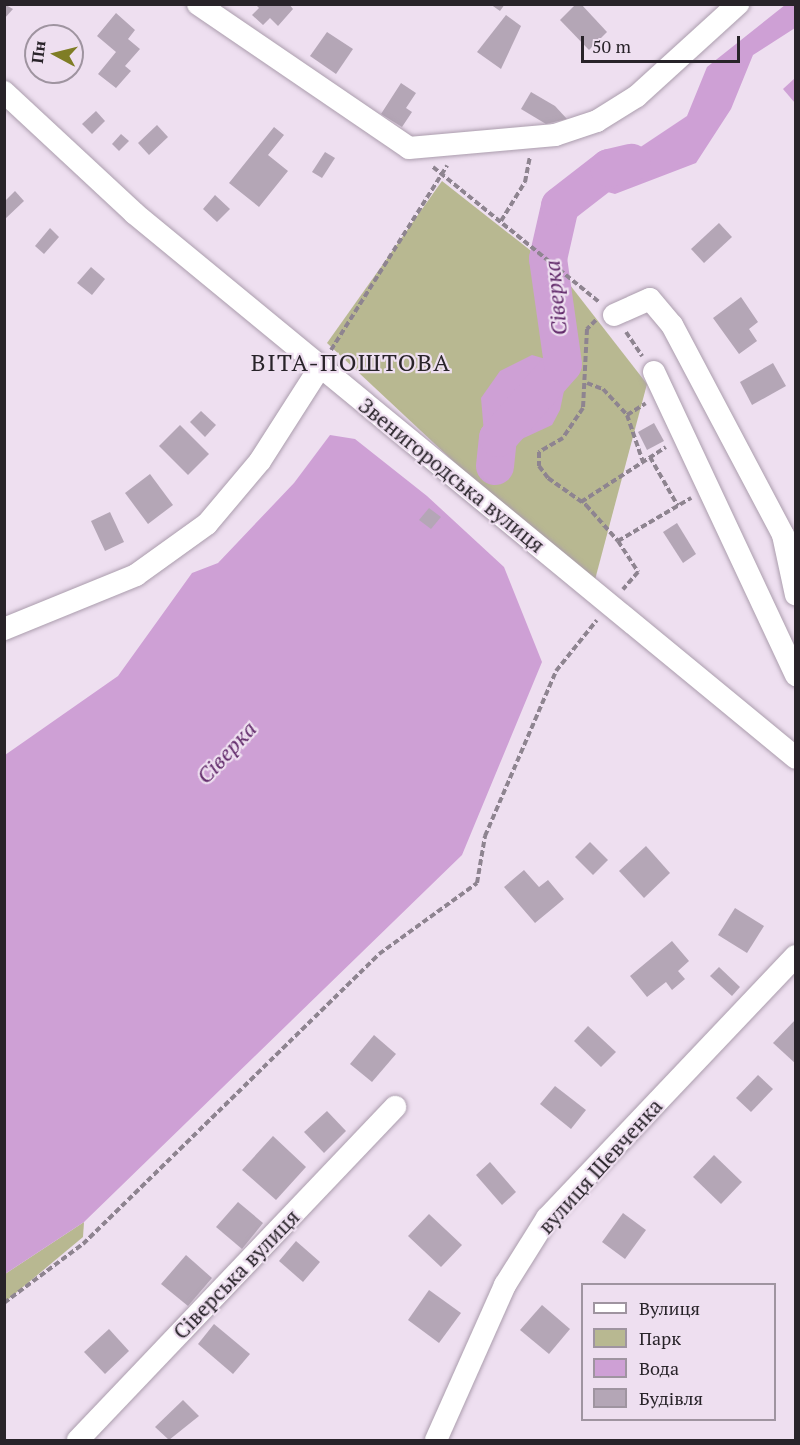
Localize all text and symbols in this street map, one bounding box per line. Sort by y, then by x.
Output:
north arrow [24,24,84,84]
scale bar [584,24,743,62]
text: 50 m [592,34,631,58]
text: Пн [26,39,50,65]
water label: Сіверка [538,259,572,337]
district label: ВІТА-ПОШТОВА [251,349,451,377]
street label: Звенигородська вулиця [354,392,550,558]
water label: Сіверка [191,715,261,789]
street label: вулиця Шевченка [533,1093,667,1239]
street label: Сіверська вулиця [168,1204,304,1344]
legend [581,1283,776,1421]
text: Вулиця [639,1296,700,1320]
text: Парк [639,1326,681,1350]
text: Вода [639,1356,679,1380]
text: Будівля [639,1386,703,1410]

